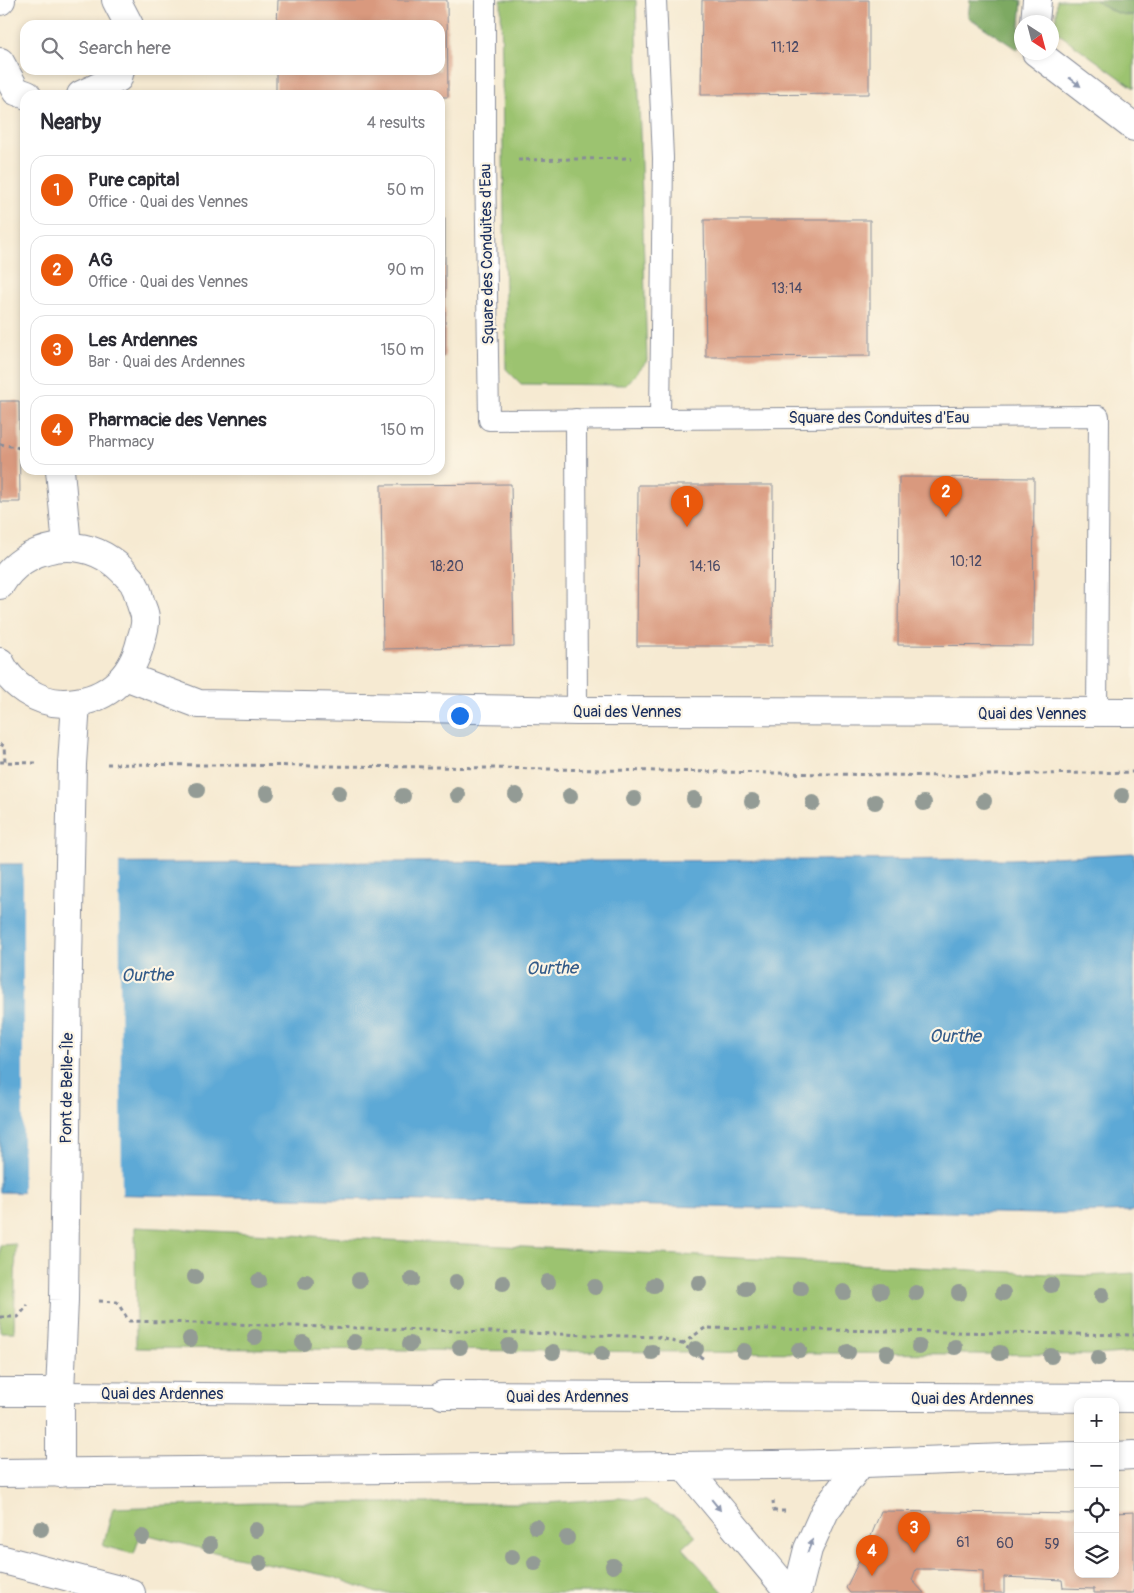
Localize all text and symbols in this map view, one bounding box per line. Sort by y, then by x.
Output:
north arrow [1014,15,1059,60]
search box [20,20,445,75]
icon: search [38,34,66,62]
text: Search here [78,36,171,60]
house number: 11;12 [771,39,799,56]
one-way arrow [1068,77,1082,87]
text: Nearby [40,109,101,136]
text: 4 results [367,113,425,133]
street label: Square des Conduites d'Eau [475,163,499,345]
text: Pure capital [88,168,180,192]
text: 1 [54,180,60,200]
text: 50 m [387,180,424,200]
text: Office · Quai des Vennes [88,192,248,212]
text: AG [88,248,113,272]
text: 2 [53,260,61,280]
text: 90 m [387,260,424,280]
text: Office · Quai des Vennes [88,272,248,292]
house number: 13;14 [772,280,802,297]
text: Les Ardennes [88,328,197,352]
text: 3 [53,340,61,360]
text: 150 m [380,340,424,360]
text: Bar · Quai des Ardennes [88,352,245,372]
text: Pharmacie des Vennes [88,408,266,432]
street label: Square des Conduites d'Eau [788,408,970,428]
text: 4 [52,420,62,440]
text: 150 m [380,420,424,440]
text: Pharmacy [88,432,154,452]
pin: 2 [930,476,962,517]
pin: 1 [671,486,703,527]
house number: 10;12 [950,553,982,570]
house number: 18;20 [430,558,464,575]
house number: 14;16 [689,558,721,575]
street label: Quai des Vennes [573,702,681,722]
your location [447,703,473,729]
street label: Quai des Vennes [978,704,1086,724]
water label: Ourthe [526,957,580,980]
water label: Ourthe [121,964,175,987]
water label: Ourthe [929,1025,983,1048]
street label: Pont de Belle-Île [56,1032,78,1144]
street label: Quai des Ardennes [101,1384,223,1404]
street label: Quai des Ardennes [506,1387,628,1407]
street label: Quai des Ardennes [911,1389,1033,1409]
map controls [1074,1398,1119,1578]
button: + [1074,1398,1119,1443]
button: − [1074,1443,1119,1488]
button: locate [1074,1488,1119,1533]
one-way arrow [710,1498,721,1511]
pin: 3 [898,1512,930,1553]
button: layers [1074,1533,1119,1578]
house number: 61 [956,1534,970,1551]
pin: 4 [856,1535,888,1576]
house number: 60 [996,1535,1014,1552]
house number: 59 [1045,1536,1059,1553]
one-way arrow [806,1538,814,1553]

